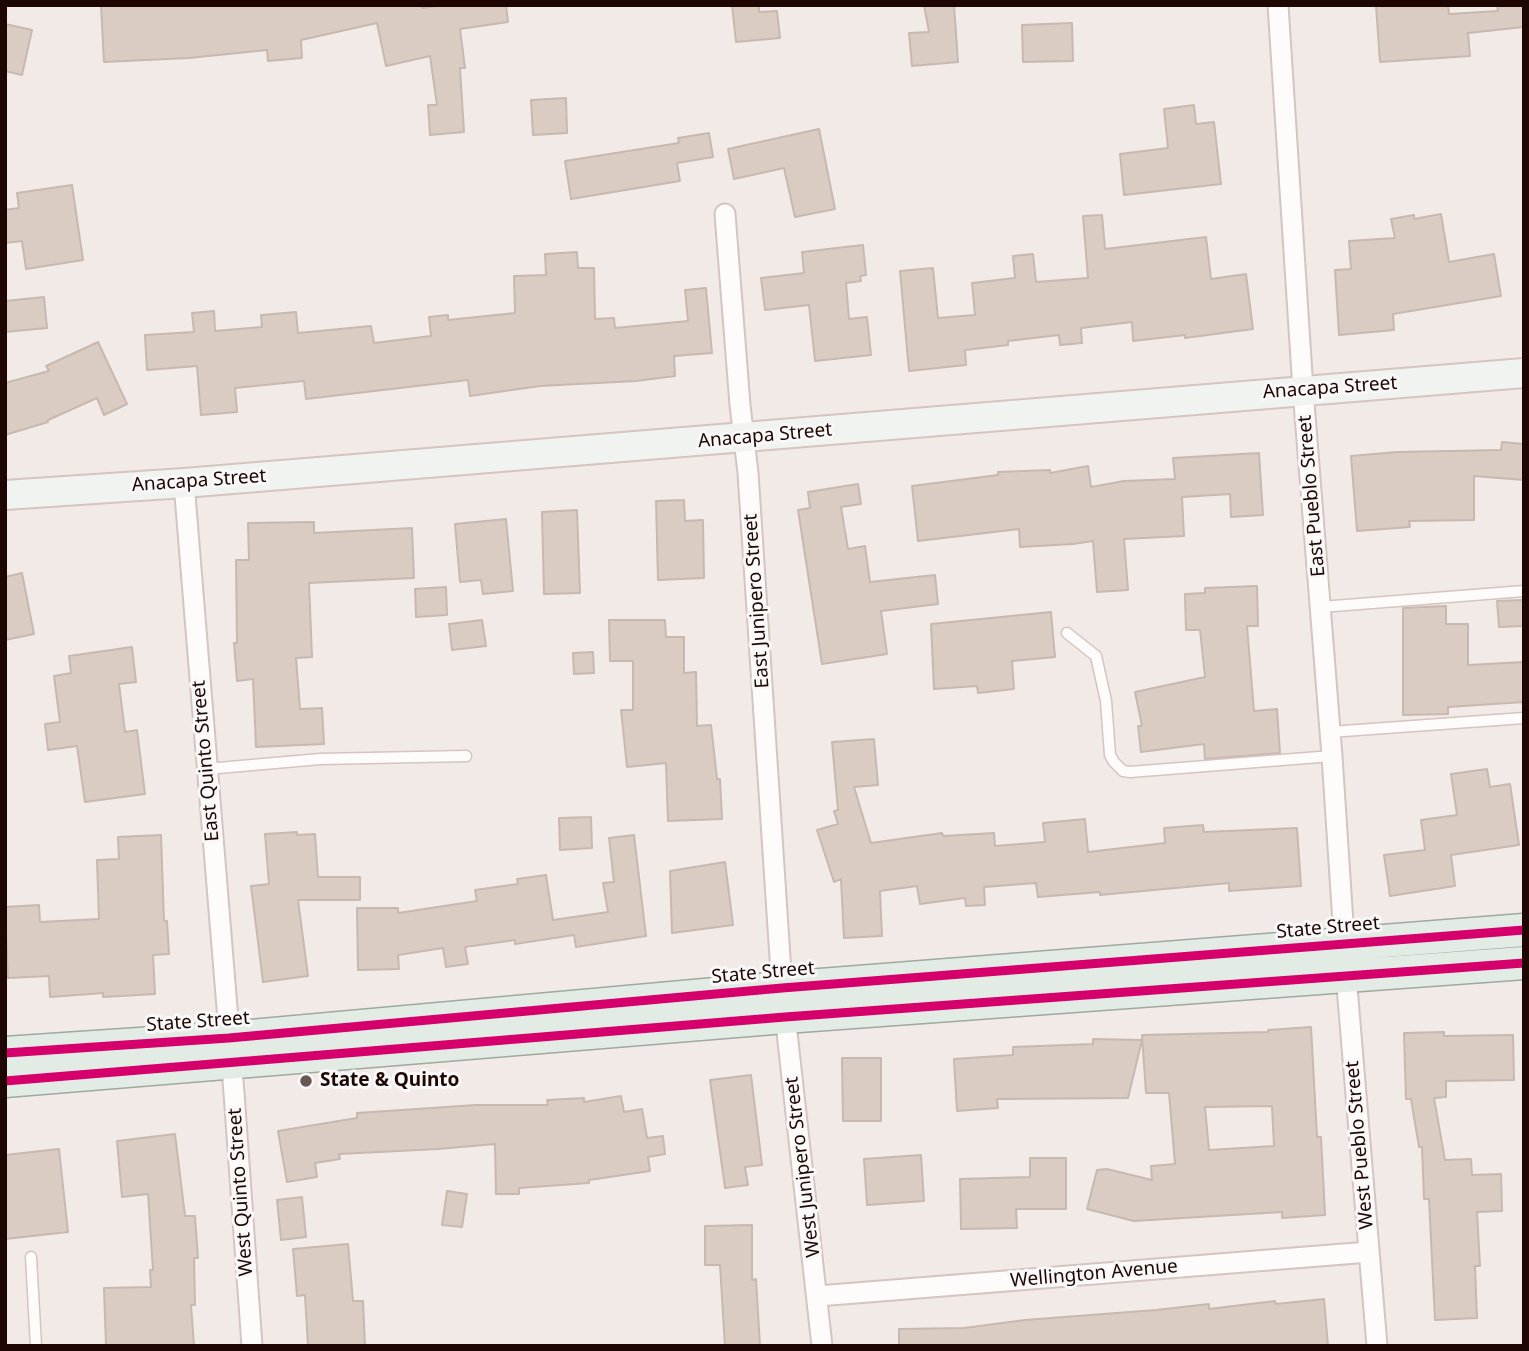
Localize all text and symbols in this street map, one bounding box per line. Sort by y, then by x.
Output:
street label: Anacapa Street [1262,372,1398,404]
street label: East Pueblo Street [1294,414,1330,578]
street label: Anacapa Street [697,419,833,453]
street label: Anacapa Street [131,465,267,497]
street label: East Junipero Street [740,513,774,689]
street label: East Quinto Street [188,679,224,843]
street label: State Street [1275,912,1381,944]
street label: State Street [710,957,816,989]
street label: State Street [146,1007,250,1037]
street label: West Pueblo Street [1341,1060,1379,1230]
place label: State & Quinto [320,1070,459,1092]
marker: State & Quinto [298,1073,314,1089]
street label: West Junipero Street [781,1075,825,1259]
street label: West Quinto Street [224,1107,258,1277]
street label: Wellington Avenue [1009,1255,1179,1293]

